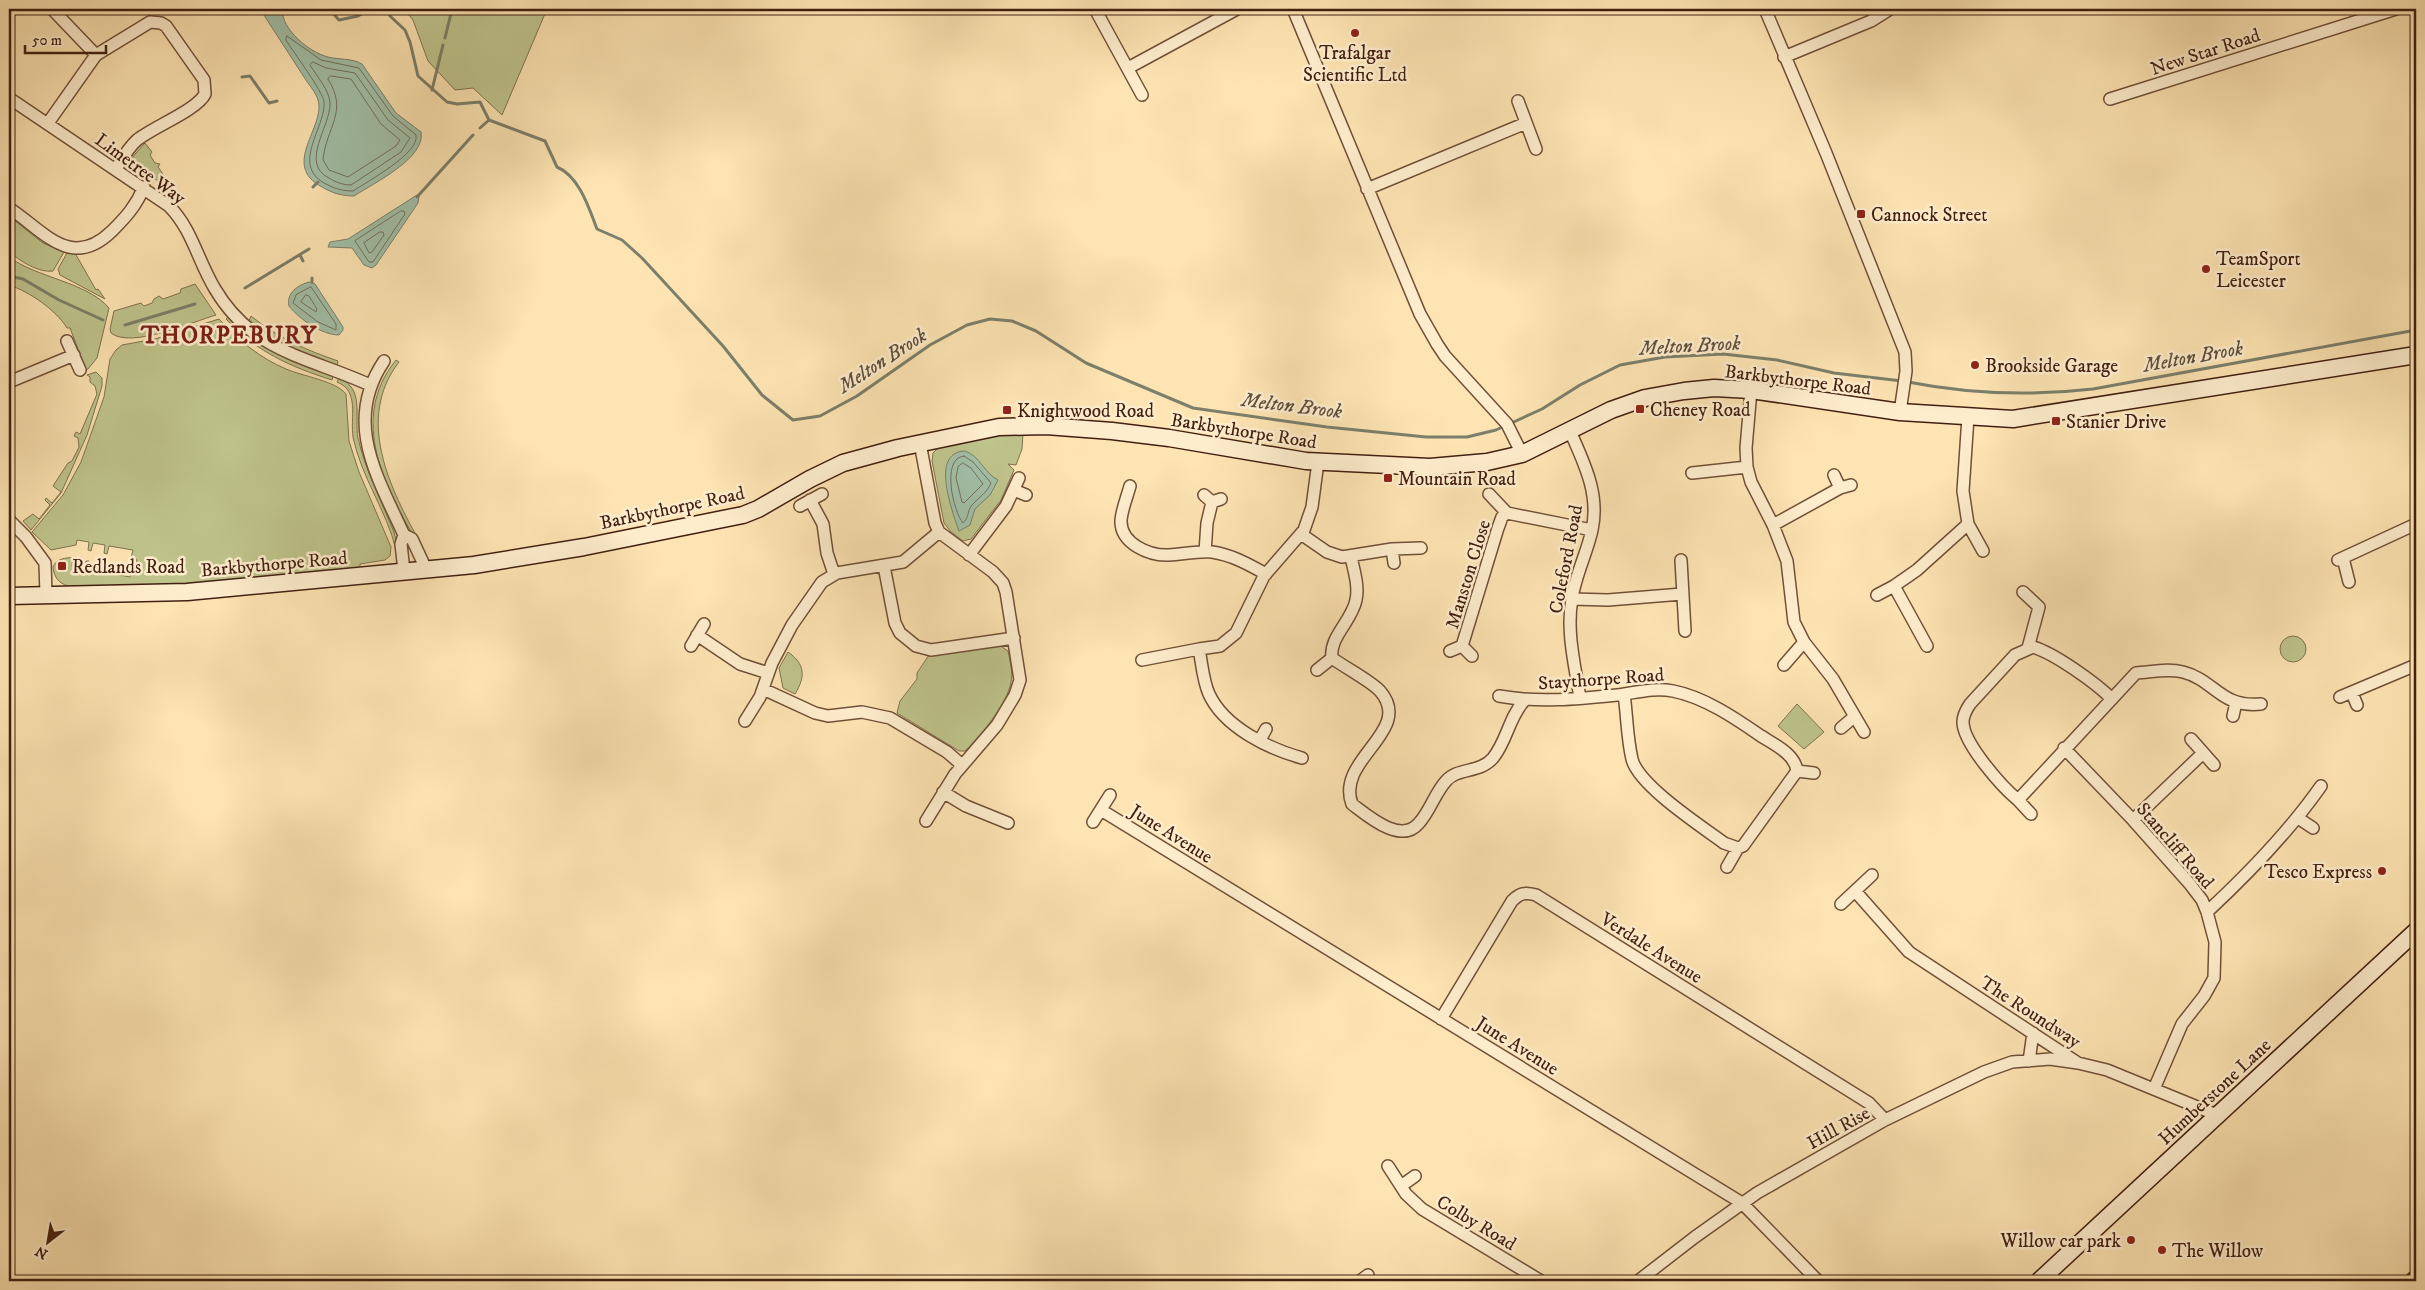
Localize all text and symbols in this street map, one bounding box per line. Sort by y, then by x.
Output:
scale bar [25,22,106,54]
street label: New Star Road [2148,24,2264,81]
marker: Trafalgar Scientific Ltd [1349,27,1361,39]
text: 50 m [32,31,62,50]
place label: Trafalgar Scientific Ltd [1303,42,1407,87]
street label: Limetree Way [90,128,191,211]
place label: Cannock Street [1871,204,1987,227]
marker: Cannock Street [1855,208,1867,220]
place label: TeamSport Leicester [2216,248,2301,293]
marker: TeamSport Leicester [2200,263,2212,275]
district label: THORPEBURY [140,321,317,351]
water label: Melton Brook [832,323,933,400]
water label: Melton Brook [1637,331,1742,362]
water label: Melton Brook [2139,336,2246,379]
place label: Brookside Garage [1985,355,2118,378]
marker: Brookside Garage [1969,359,1981,371]
street label: Barkbythorpe Road [1723,360,1873,401]
water label: Melton Brook [1238,388,1344,425]
place label: Cheney Road [1650,399,1751,422]
place label: Knightwood Road [1017,400,1154,423]
marker: Cheney Road [1634,403,1646,415]
marker: Knightwood Road [1001,404,1013,416]
street label: Barkbythorpe Road [1169,409,1319,454]
place label: Stanier Drive [2066,411,2166,434]
marker: Stanier Drive [2050,415,2062,427]
place label: Mountain Road [1398,468,1516,491]
marker: Mountain Road [1382,472,1394,484]
street label: Barkbythorpe Road [598,482,747,535]
street label: Coleford Road [1545,502,1588,616]
street label: Manston Close [1441,517,1496,632]
street label: Barkbythorpe Road [200,547,349,582]
place label: Redlands Road [72,556,185,579]
marker: Redlands Road [56,560,68,572]
street label: Staythorpe Road [1537,664,1665,695]
street label: Stancliff Road [2131,798,2219,894]
street label: June Avenue [1124,799,1217,869]
place label: Tesco Express [2264,861,2372,884]
marker: Tesco Express [2376,865,2388,877]
street label: Verdale Avenue [1595,907,1707,989]
street label: The Roundway [1975,971,2086,1054]
street label: June Avenue [1470,1011,1563,1081]
street label: Humberstone Lane [2154,1034,2276,1150]
street label: Hill Rise [1803,1102,1874,1155]
street label: Colby Road [1432,1191,1521,1256]
north arrow [22,1218,72,1268]
place label: Willow car park [2000,1230,2122,1253]
marker: Willow car park [2125,1234,2137,1246]
place label: The Willow [2172,1240,2263,1263]
text: N [32,1241,51,1263]
marker: The Willow [2156,1244,2168,1256]

